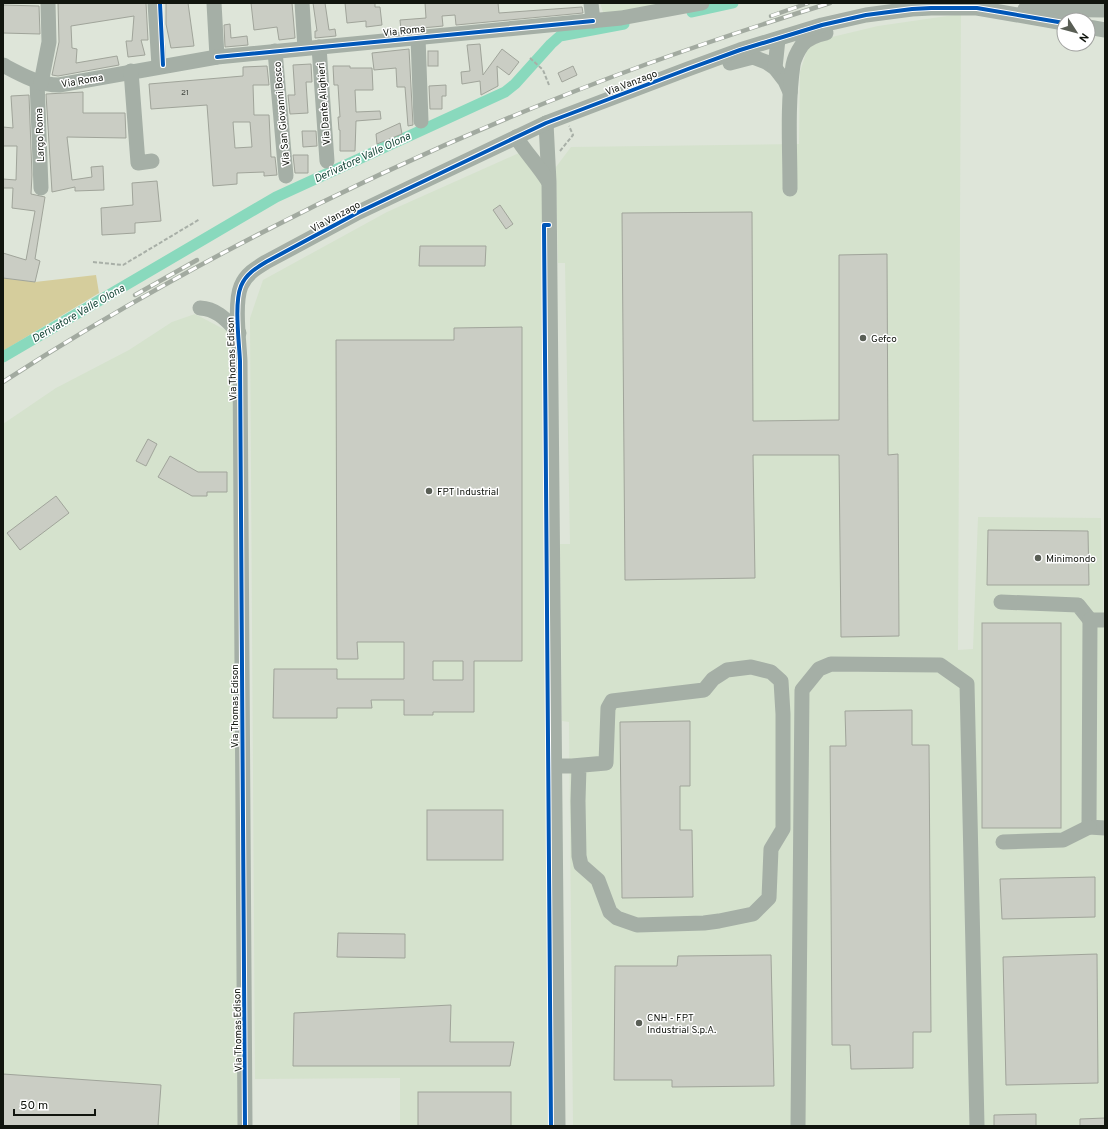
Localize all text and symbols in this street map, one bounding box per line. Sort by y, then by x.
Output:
north arrow [1056,12,1096,52]
street label: Via Roma [382,23,426,40]
text: N [1075,30,1091,45]
street label: Via San Giovanni Bosco [271,61,294,167]
street label: Via Dante Alighieri [315,62,334,146]
street label: Via Vanzago [604,67,660,99]
street label: Via Roma [60,71,104,92]
house number: 21 [181,88,189,98]
street label: Largo Roma [33,108,48,162]
water label: Derivatore Valle Olona [312,129,413,186]
street label: Via Vanzago [308,199,363,236]
water label: Derivatore Valle Olona [30,281,128,346]
street label: Via Thomas Edison [225,317,240,401]
marker: Gefco [858,333,868,343]
place label: Gefco [871,333,897,346]
marker: FPT Industrial [424,486,434,496]
place label: FPT Industrial [437,486,499,499]
marker: Minimondo [1033,553,1043,563]
place label: Minimondo [1046,553,1096,566]
street label: Via Thomas Edison [229,664,242,748]
street label: Via Thomas Edison [231,988,246,1072]
place label: CNH - FPT Industrial S.p.A. [647,1012,716,1037]
marker: CNH - FPT Industrial S.p.A. [634,1018,644,1028]
scale bar [14,1091,95,1117]
text: 50 m [20,1098,48,1114]

